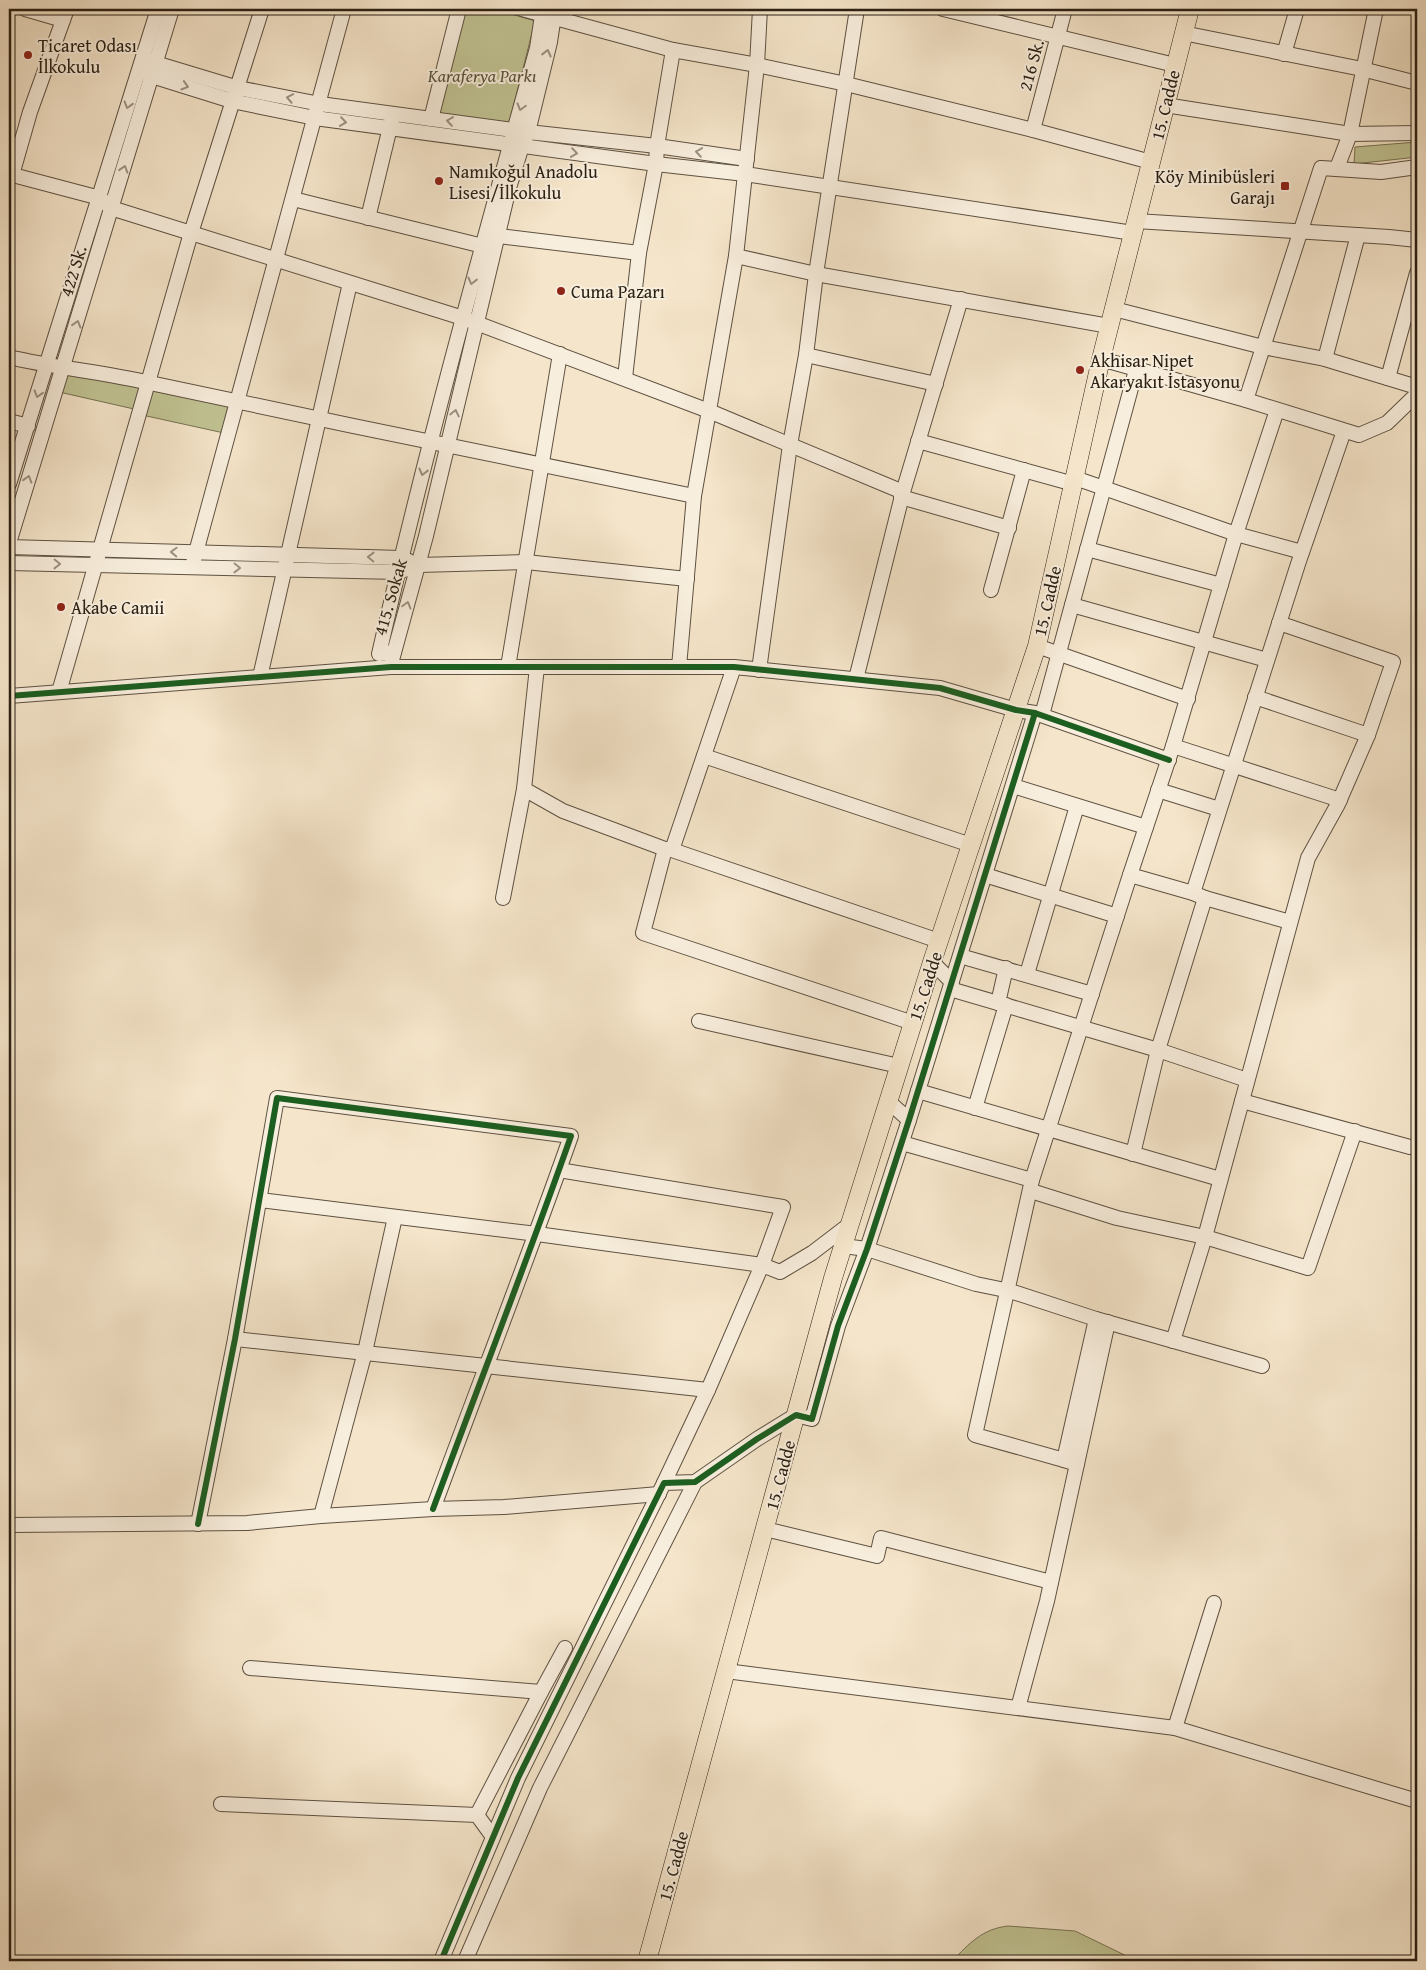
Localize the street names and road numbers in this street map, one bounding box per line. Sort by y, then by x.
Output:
street label: 216 Sk. [1011,36,1051,94]
street label: 15. Cadde [1143,67,1187,143]
street label: 422 Sk. [52,242,94,300]
street label: 415. Sokak [366,554,414,639]
street label: 15. Cadde [1026,563,1068,639]
street label: 15. Cadde [901,948,949,1024]
street label: 15. Cadde [758,1437,802,1513]
street label: 15. Cadde [651,1828,695,1904]

